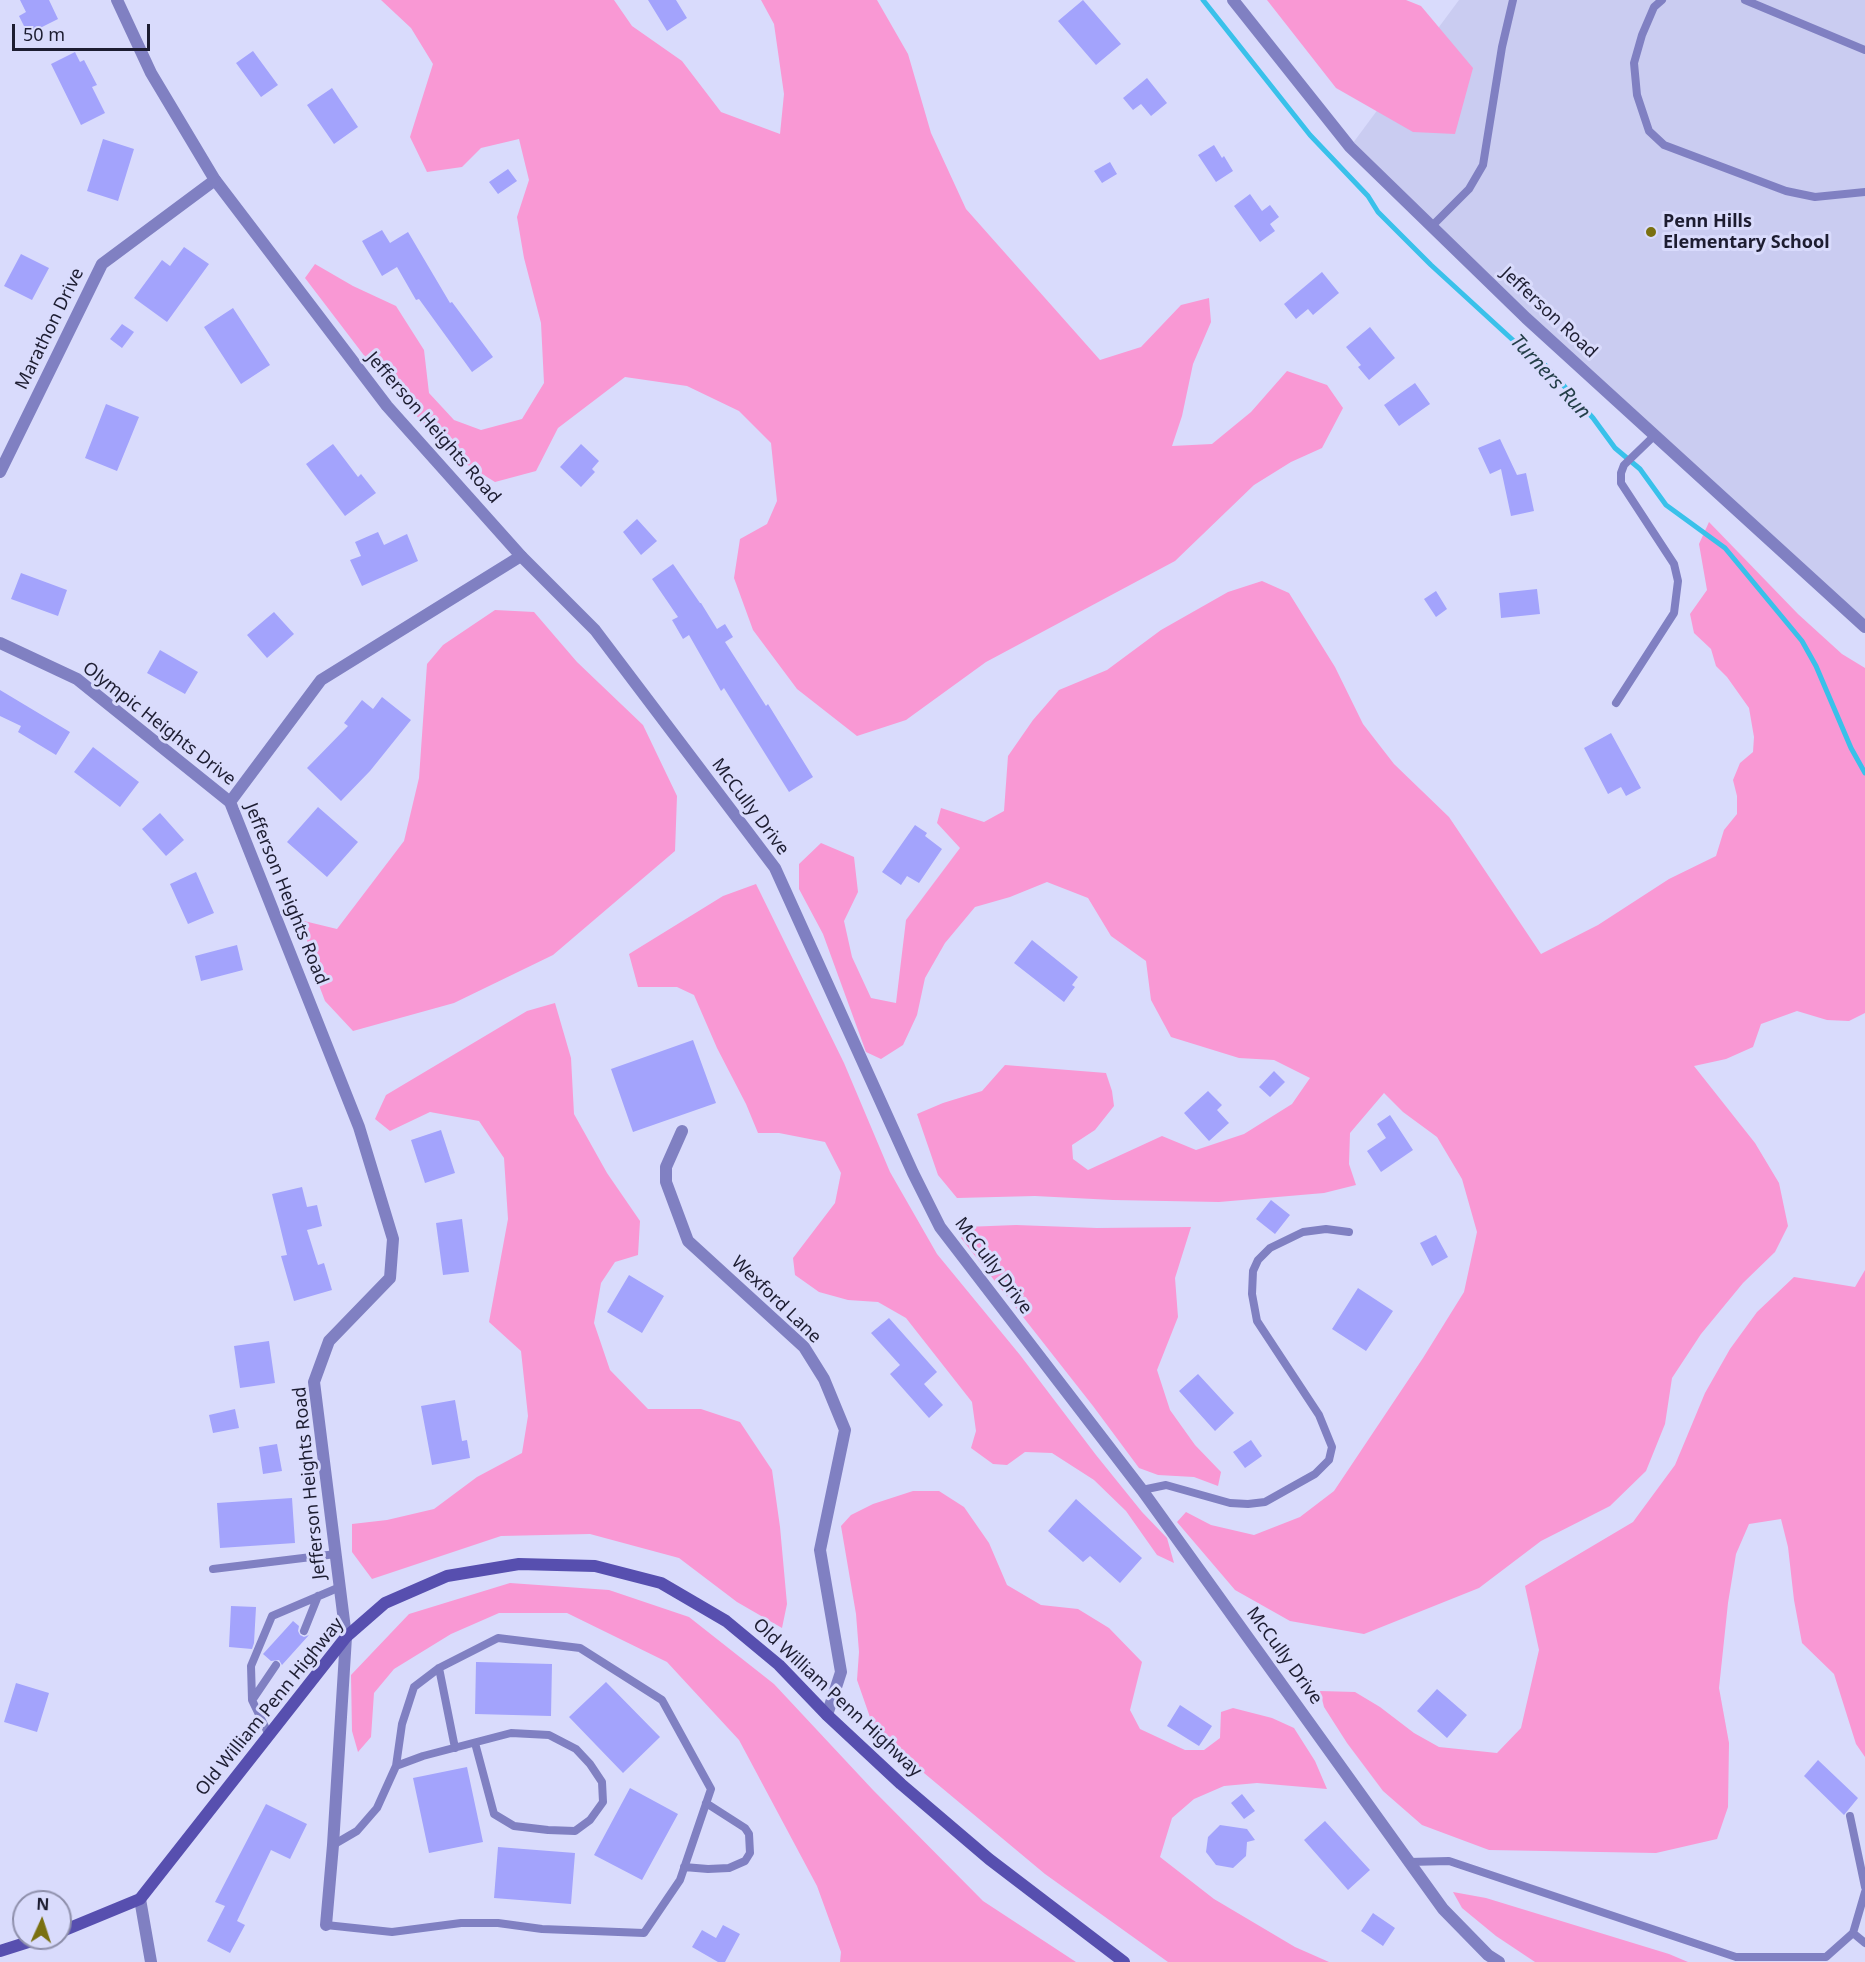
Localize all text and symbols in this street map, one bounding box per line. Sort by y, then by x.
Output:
scale bar [15,12,153,50]
text: 50 m [23,22,65,46]
place label: Penn Hills Elementary School [1663,211,1830,254]
marker: Penn Hills Elementary School [1644,225,1658,239]
street label: Jefferson Road [1496,263,1602,363]
street label: Marathon Drive [11,265,89,393]
water label: Turners Run [1505,330,1595,424]
street label: Jefferson Heights Road [361,348,505,508]
street label: Olympic Heights Drive [78,657,240,791]
street label: McCully Drive [707,755,793,859]
street label: Jefferson Heights Road [240,800,332,988]
street label: McCully Drive [950,1214,1036,1318]
street label: Wexford Lane [727,1252,825,1348]
street label: Jefferson Heights Road [289,1386,331,1580]
street label: McCully Drive [1241,1603,1327,1709]
street label: Old William Penn Highway [191,1614,349,1800]
street label: Old William Penn Highway [748,1614,926,1782]
north arrow [12,1890,72,1950]
text: N [36,1893,50,1915]

